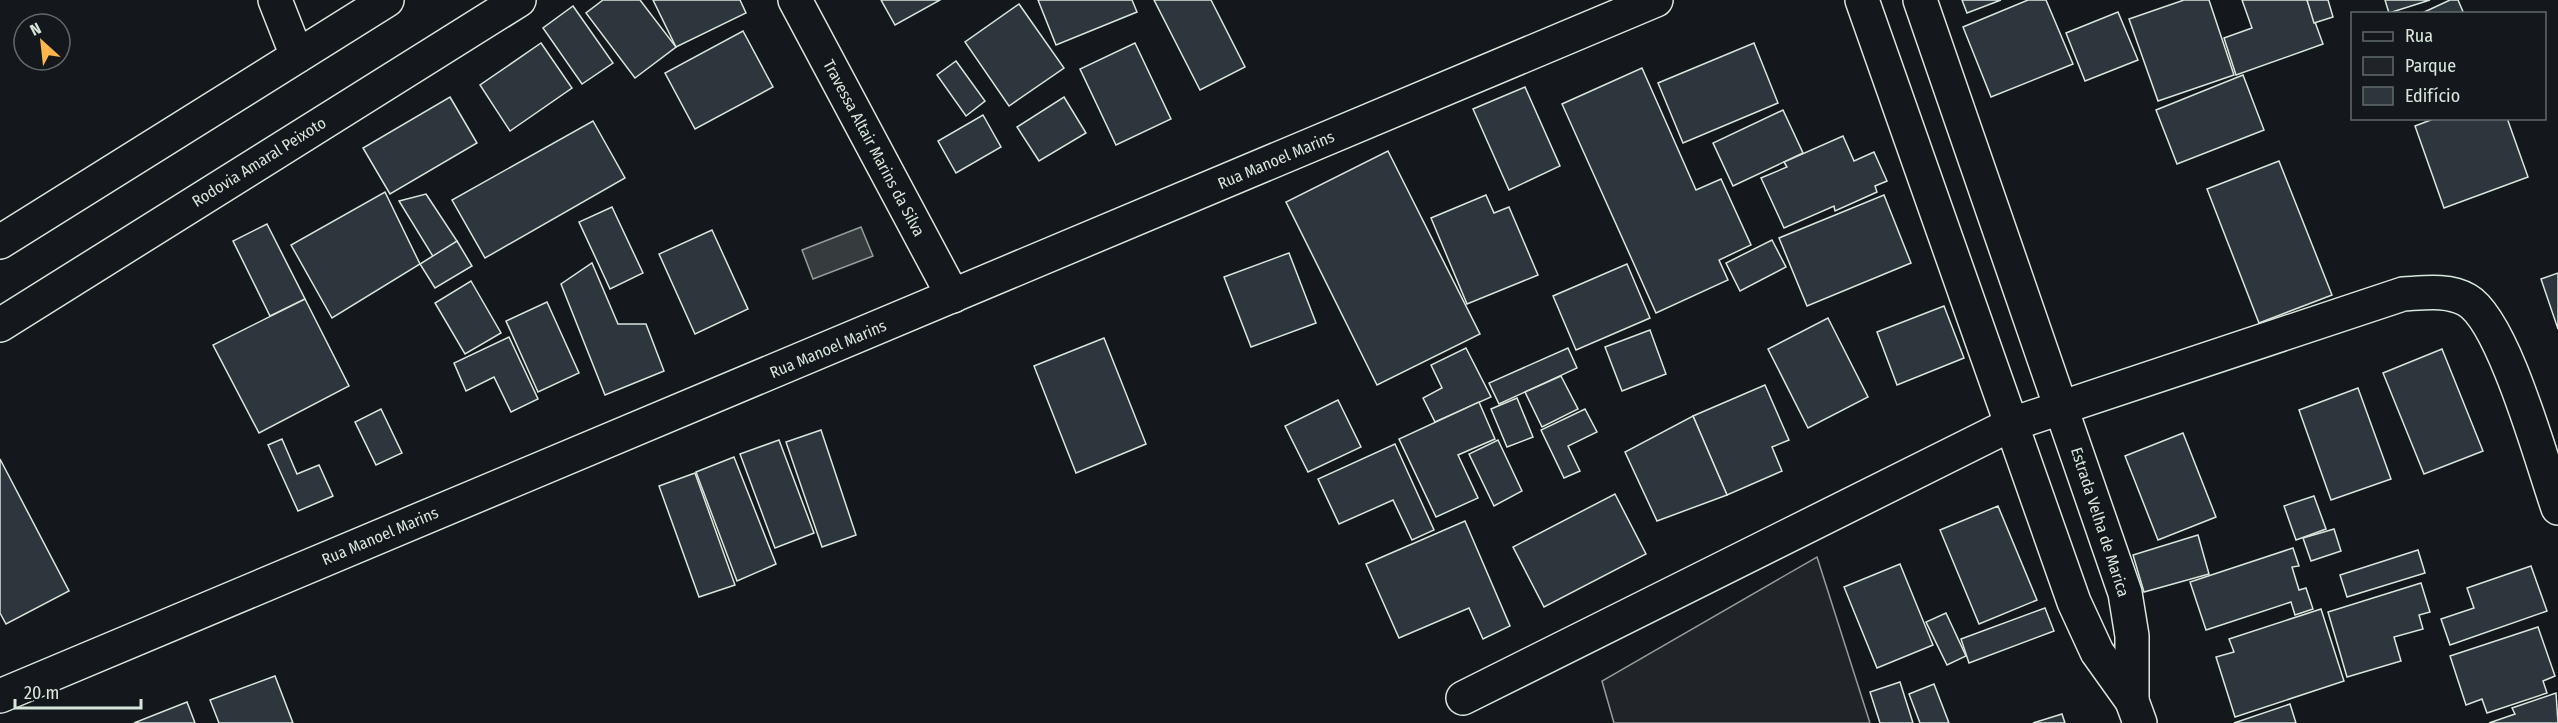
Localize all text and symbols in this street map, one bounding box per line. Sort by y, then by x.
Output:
north arrow [12,12,72,72]
legend [2351,12,2546,120]
text: N [27,18,44,40]
text: Rua [2405,25,2433,47]
text: Parque [2405,55,2456,77]
street label: Travessa Altair Marins da Silva [819,56,929,240]
text: Edifício [2405,85,2460,107]
street label: Rodovia Amaral Peixoto [188,113,330,211]
street label: Rua Manoel Marins [1215,127,1337,193]
street label: Rua Manoel Marins [767,316,889,382]
street label: Estrada Velha de Marica [2067,445,2133,599]
street label: Rua Manoel Marins [319,503,441,569]
scale bar [15,672,141,710]
text: 20 m [24,682,59,704]

